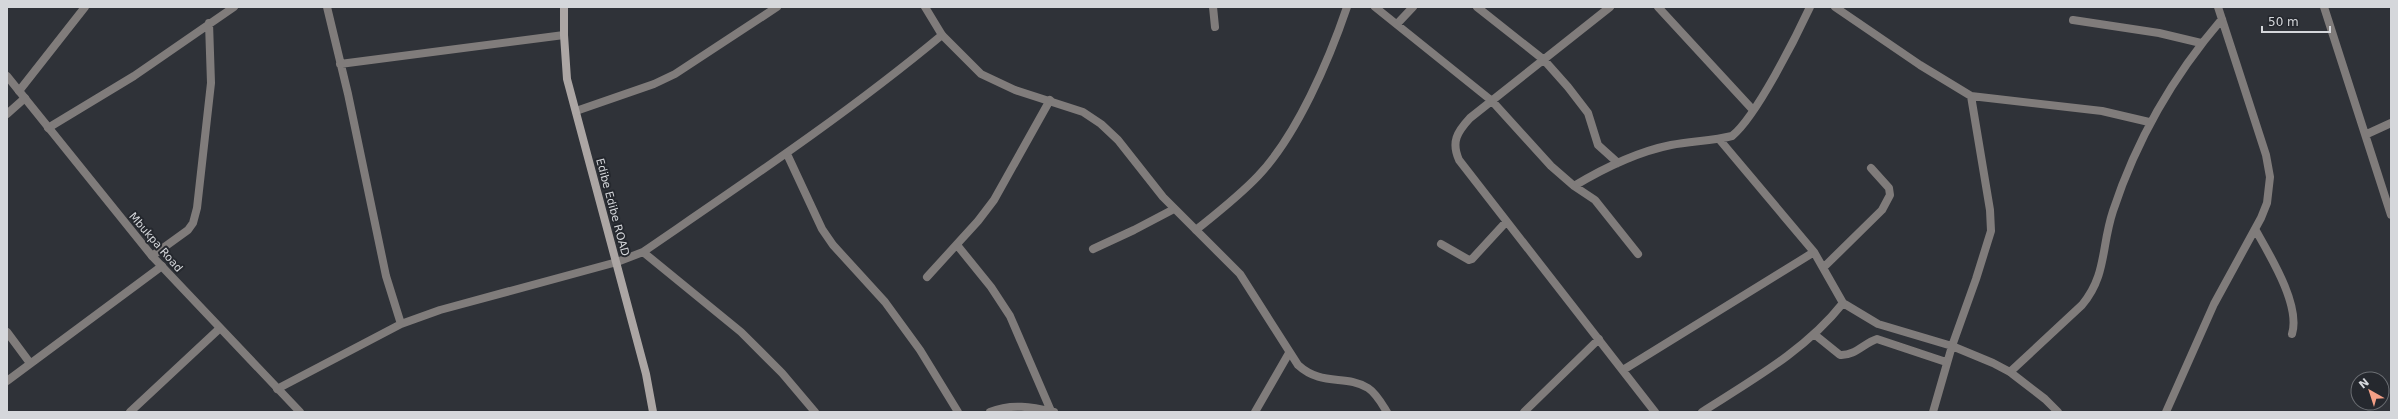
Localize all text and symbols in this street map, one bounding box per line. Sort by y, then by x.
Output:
scale bar [2262,8,2330,34]
text: 50 m [2268,15,2299,29]
street label: Edibe Edibe ROAD [593,157,632,257]
street label: Mbukpa Road [126,210,185,275]
north arrow [2350,371,2390,411]
text: N [2356,376,2372,392]

